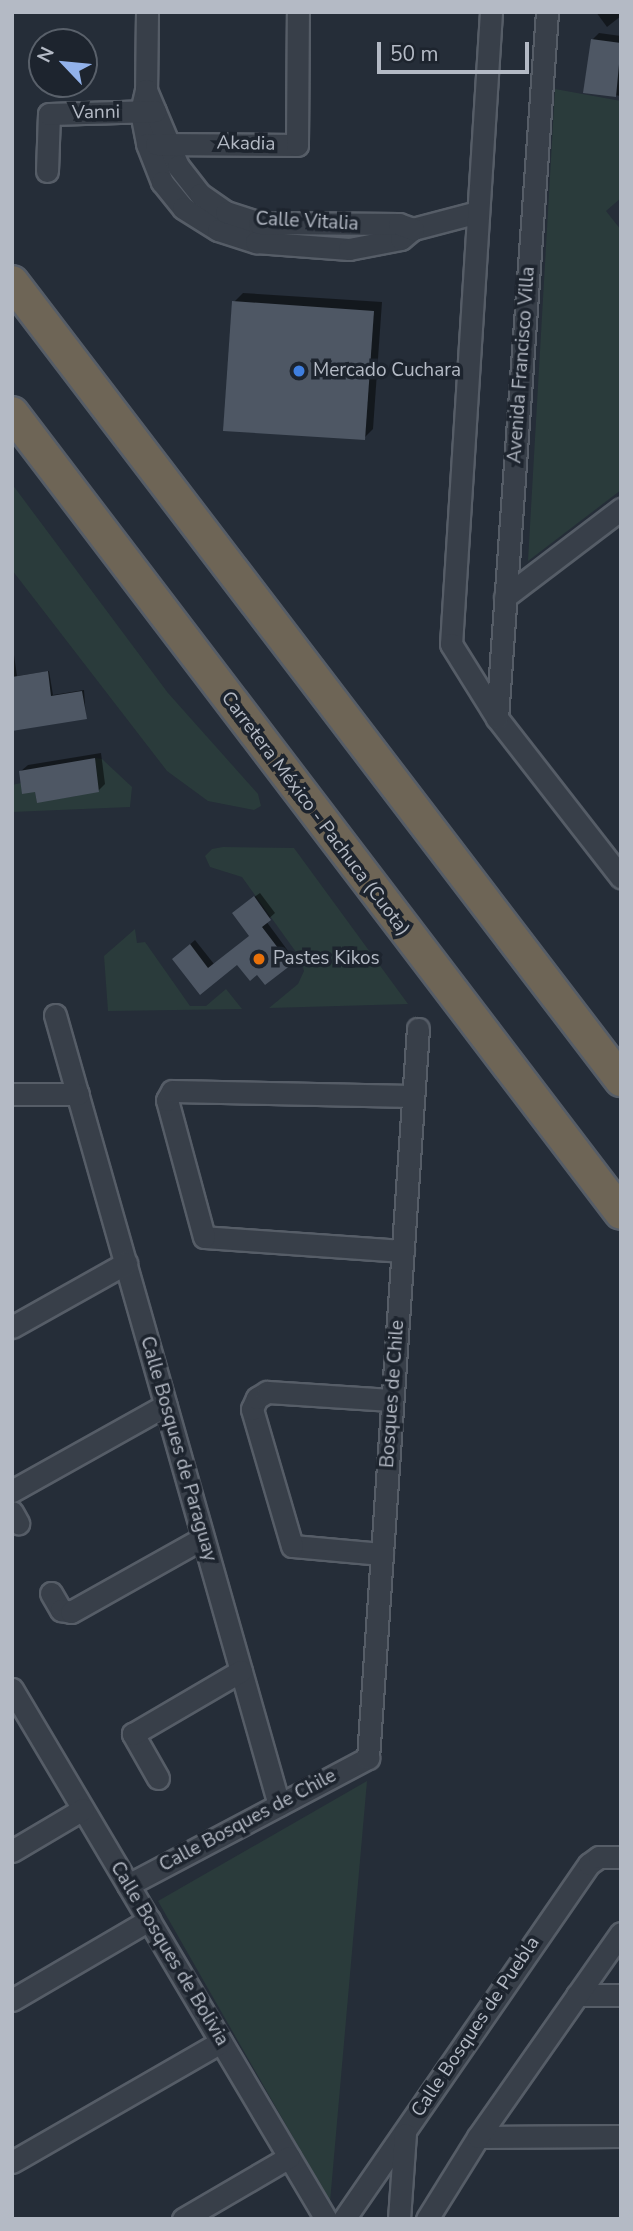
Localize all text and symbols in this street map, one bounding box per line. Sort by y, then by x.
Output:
north arrow [28,28,98,98]
scale bar [381,28,533,72]
text: 50 m [390,40,439,68]
text: N [31,43,61,67]
street label: Vanni [72,101,120,125]
street label: Akadia [216,132,276,156]
street label: Calle Vitalia [255,208,359,236]
street label: Avenida Francisco Villa [504,266,540,464]
place label: Mercado Cuchara [313,360,461,382]
marker: Mercado Cuchara [291,363,307,379]
street label: Carretera México - Pachuca (Cuota) [216,687,414,941]
place label: Pastes Kikos [273,948,380,970]
marker: Pastes Kikos [251,951,267,967]
street label: Bosques de Chile [376,1319,410,1469]
street label: Calle Bosques de Paraguay [135,1334,221,1564]
street label: Calle Bosques de Chile [156,1765,340,1877]
street label: Calle Bosques de Bolivia [105,1858,233,2050]
street label: Calle Bosques de Puebla [407,1932,545,2122]

